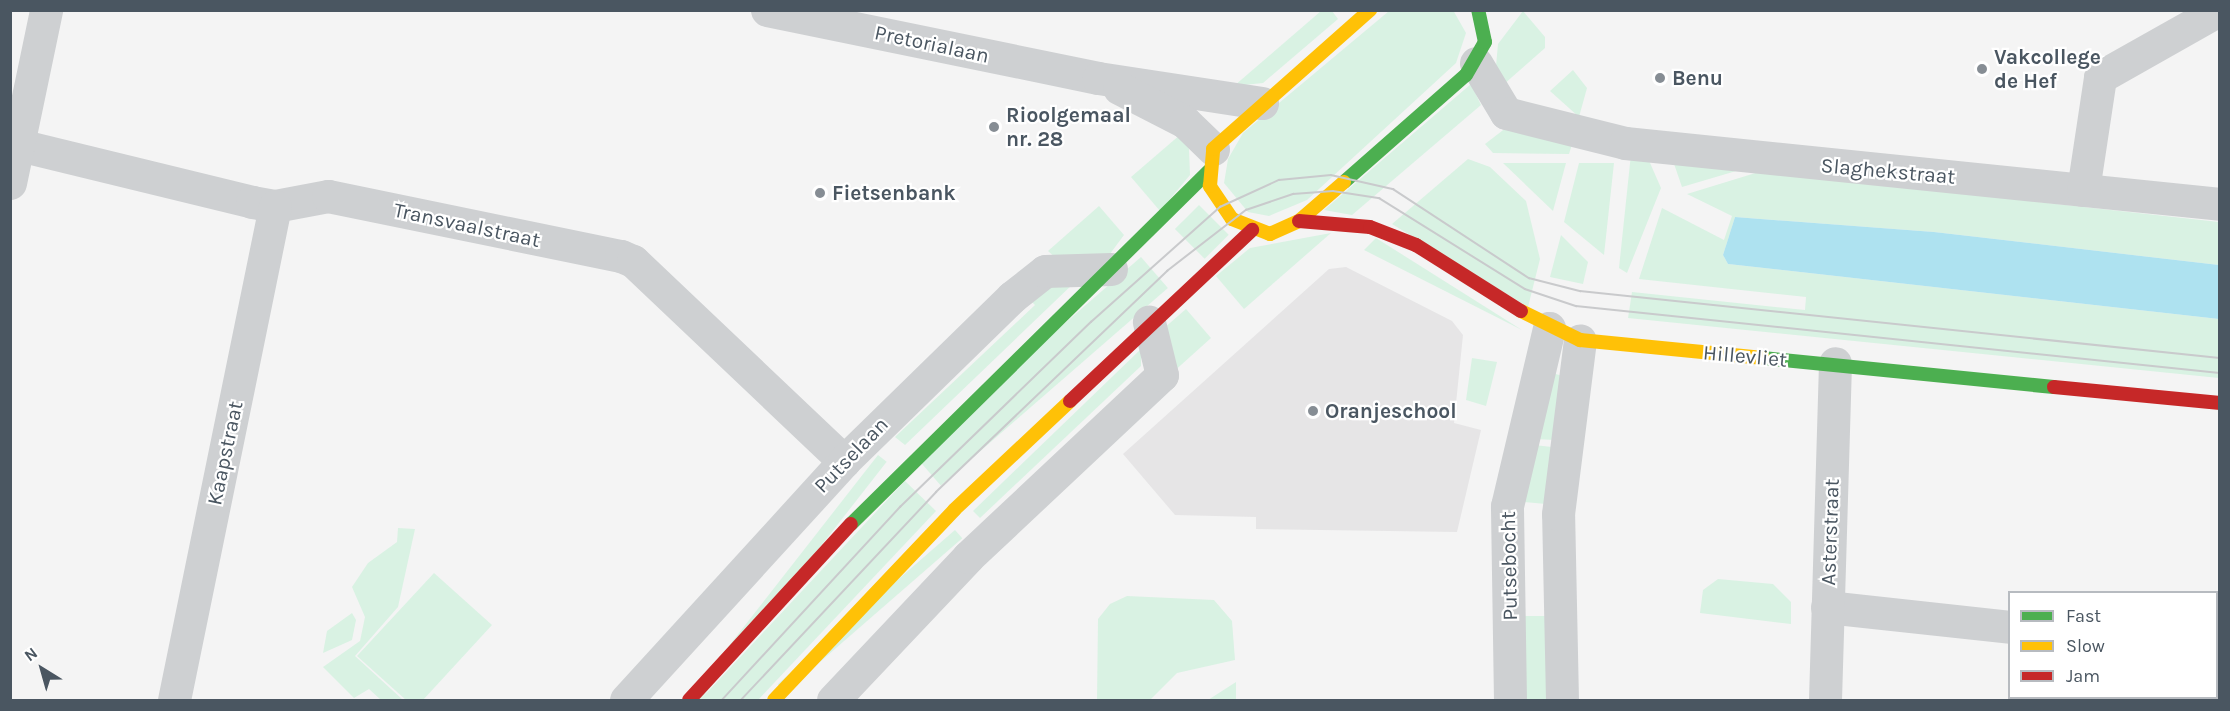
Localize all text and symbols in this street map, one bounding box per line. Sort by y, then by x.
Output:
street label: Pretorialaan [872,20,992,68]
place label: Vakcollege de Hef [1994,44,2101,94]
marker: Vakcollege de Hef [1975,62,1989,76]
place label: Benu [1672,65,1723,91]
marker: Benu [1653,71,1667,85]
place label: Rioolgemaal nr. 28 [1006,102,1131,152]
marker: Rioolgemaal nr. 28 [987,120,1001,134]
street label: Slaghekstraat [1820,153,1956,189]
place label: Fietsenbank [832,180,956,206]
marker: Fietsenbank [813,186,827,200]
street label: Transvaalstraat [392,197,542,253]
street label: Hillevliet [1702,340,1788,372]
place label: Oranjeschool [1325,398,1457,424]
street label: Kaapstraat [202,399,248,507]
marker: Oranjeschool [1306,404,1320,418]
street label: Putselaan [809,412,893,498]
street label: Asterstraat [1816,478,1844,586]
street label: Putsebocht [1495,511,1523,621]
legend [2008,591,2218,699]
text: Fast [2066,605,2101,627]
text: Slow [2066,635,2105,657]
north arrow [12,639,72,699]
text: N [21,643,41,665]
text: Jam [2066,665,2100,687]

